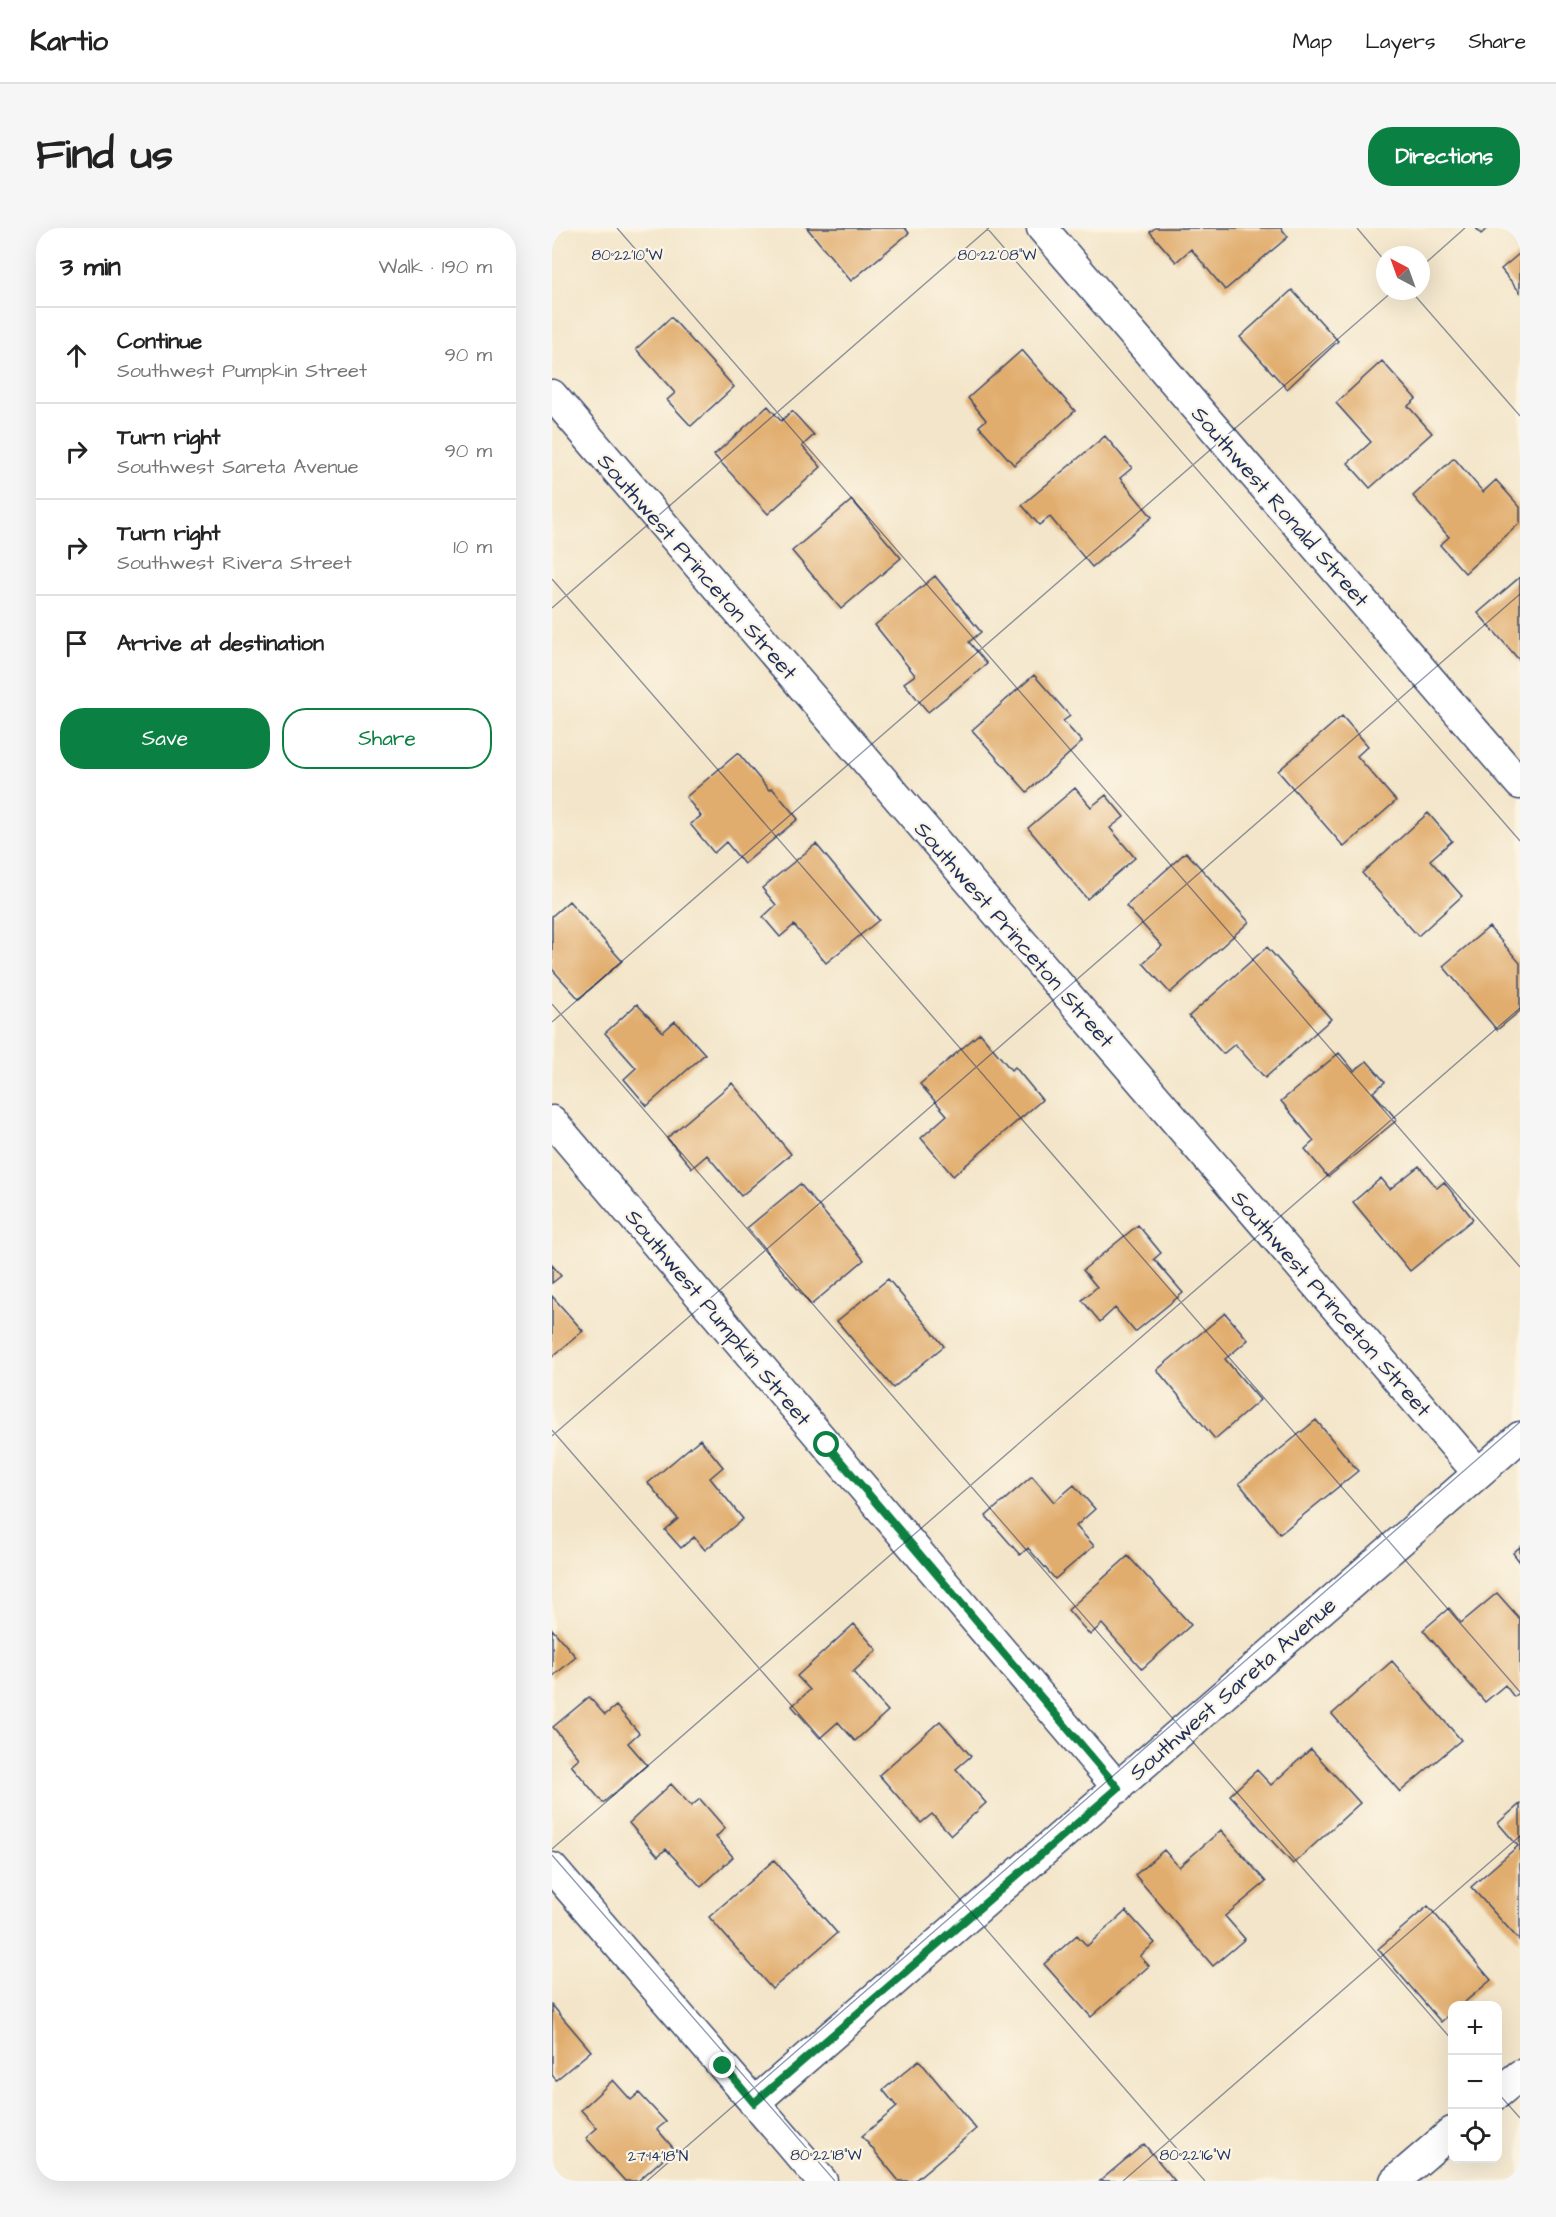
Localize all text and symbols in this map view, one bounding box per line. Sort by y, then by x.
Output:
text: Kartio [30,22,108,61]
text: Map [1292,27,1332,56]
text: Layers [1365,27,1435,56]
text: Share [1468,27,1526,56]
text: Find us [36,127,173,185]
button: Directions [1368,127,1520,186]
text: 80°22'10"W [591,245,663,266]
text: 80°22'08"W [958,245,1036,266]
north arrow [1376,246,1430,300]
text: 3 min [60,249,121,285]
text: Walk · 190 m [379,253,492,281]
text: Continue [117,326,202,357]
icon: ahead [60,339,93,372]
text: 90 m [444,341,492,369]
text: Southwest Pumpkin Street [117,357,367,385]
street label: Southwest Ronald Street [1184,400,1376,614]
text: Turn right [117,422,220,453]
icon: right [60,435,93,468]
text: 90 m [444,437,492,465]
street label: Southwest Princeton Street [590,447,804,687]
text: Southwest Sareta Avenue [117,453,359,481]
text: Turn right [117,518,220,549]
icon: right [60,531,93,564]
text: 10 m [453,533,492,561]
text: Southwest Rivera Street [117,549,352,577]
icon: arrive [60,627,93,660]
text: Arrive at destination [117,628,324,659]
button: Save [60,708,270,769]
button: Share [282,708,492,769]
street label: Southwest Princeton Street [907,815,1121,1055]
street label: Southwest Princeton Street [1224,1184,1438,1424]
street label: Southwest Pumpkin Street [618,1203,818,1433]
route start [813,1431,839,1457]
street label: Southwest Sareta Avenue [1123,1590,1343,1788]
map controls [1448,2001,1502,2163]
button: + [1448,2001,1502,2055]
route end [709,2052,735,2078]
button: − [1448,2055,1502,2109]
button: locate [1448,2109,1502,2163]
text: 80°22'18"W [790,2145,862,2166]
text: 80°22'16"W [1159,2145,1231,2166]
text: 27°14'18"N [628,2146,688,2167]

